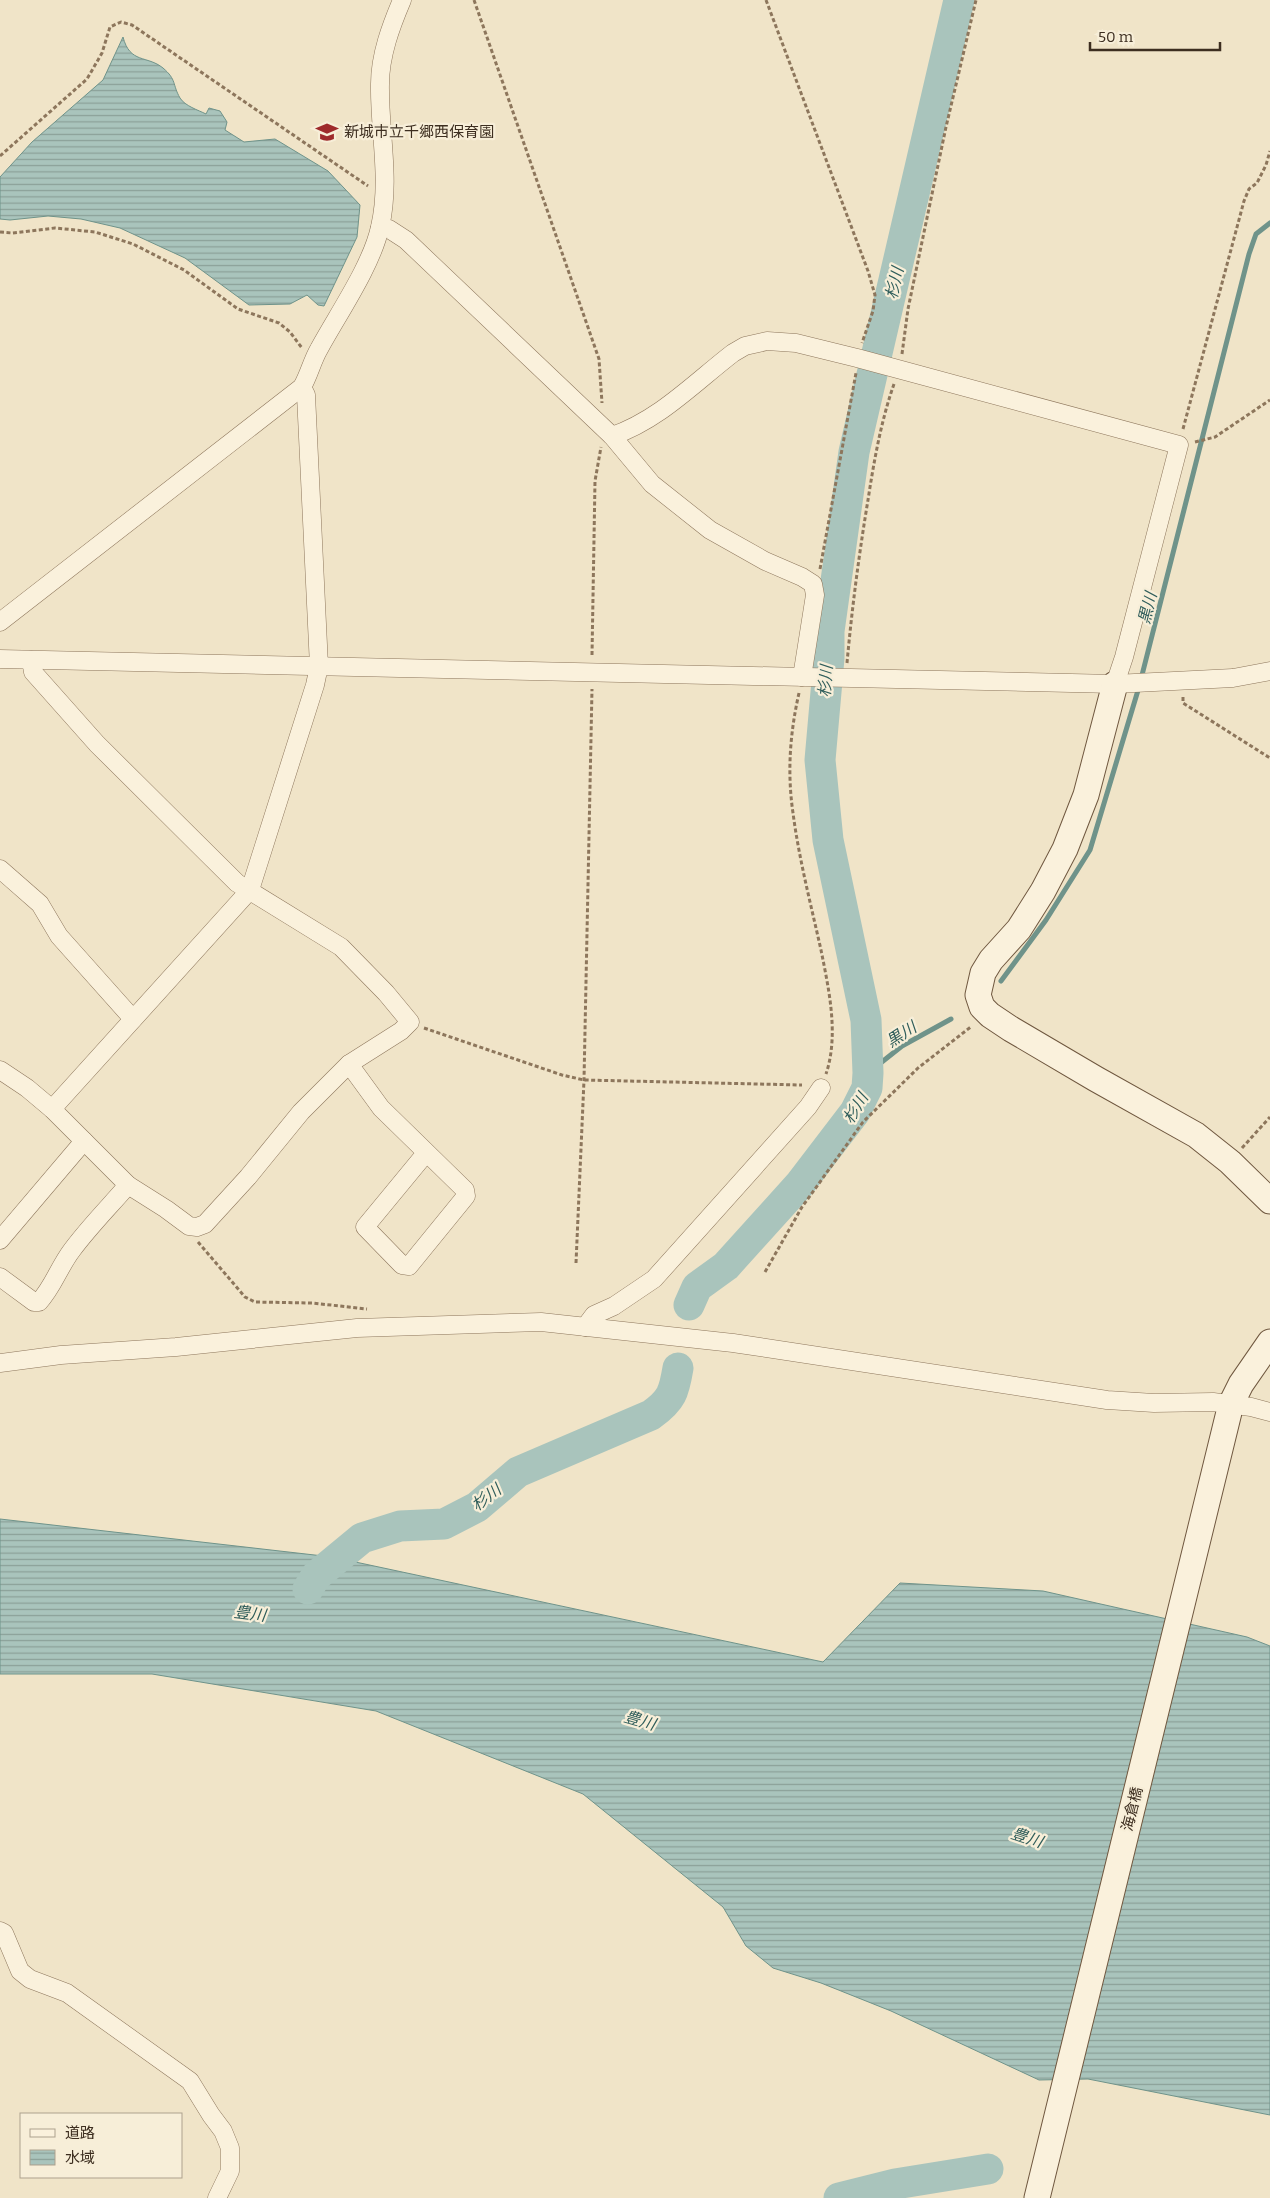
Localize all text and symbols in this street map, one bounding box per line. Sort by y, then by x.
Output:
scale bar [1090,20,1220,52]
text: 50 m [1098,28,1134,46]
school or university icon: 新城市立千郷西保育園 [314,119,340,145]
place label: 新城市立千郷西保育園 [344,123,494,141]
water label: 杉川 [882,263,908,301]
water label: 黒川 [1134,588,1161,626]
water label: 杉川 [815,662,836,698]
water label: 黒川 [883,1017,922,1051]
water label: 杉川 [839,1088,873,1127]
water label: 杉川 [468,1479,506,1515]
water label: 豊川 [233,1602,269,1625]
water label: 豊川 [622,1707,660,1735]
street label: 海倉橋 [1118,1785,1146,1833]
water label: 豊川 [1009,1823,1047,1852]
legend [20,2113,182,2178]
text: 道路 [65,2124,95,2142]
text: 水域 [65,2149,95,2167]

